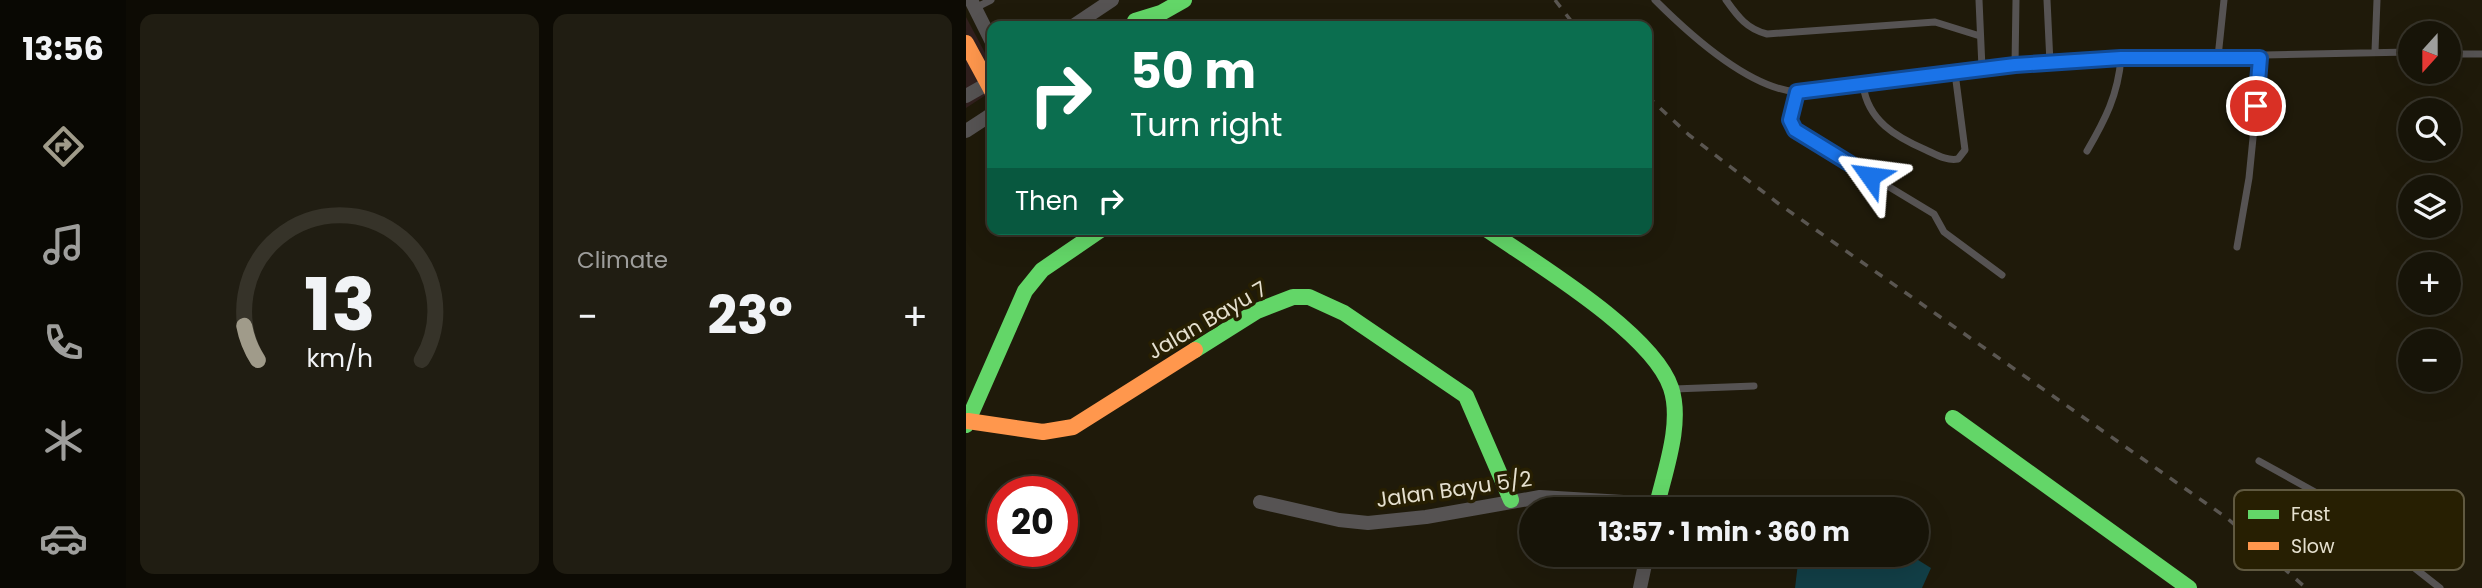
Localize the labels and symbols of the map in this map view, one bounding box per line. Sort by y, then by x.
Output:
north arrow [2398,21,2460,84]
pin [2226,76,2286,136]
position arrow [1833,139,1907,213]
street label: Jalan Bayu 7 [1142,274,1272,366]
street label: Jalan Bayu 5/2 [1374,464,1534,514]
speed limit sign: 20 [987,476,1078,567]
legend [2234,490,2464,570]
text: Fast [2291,501,2330,528]
text: Slow [2291,533,2335,560]

